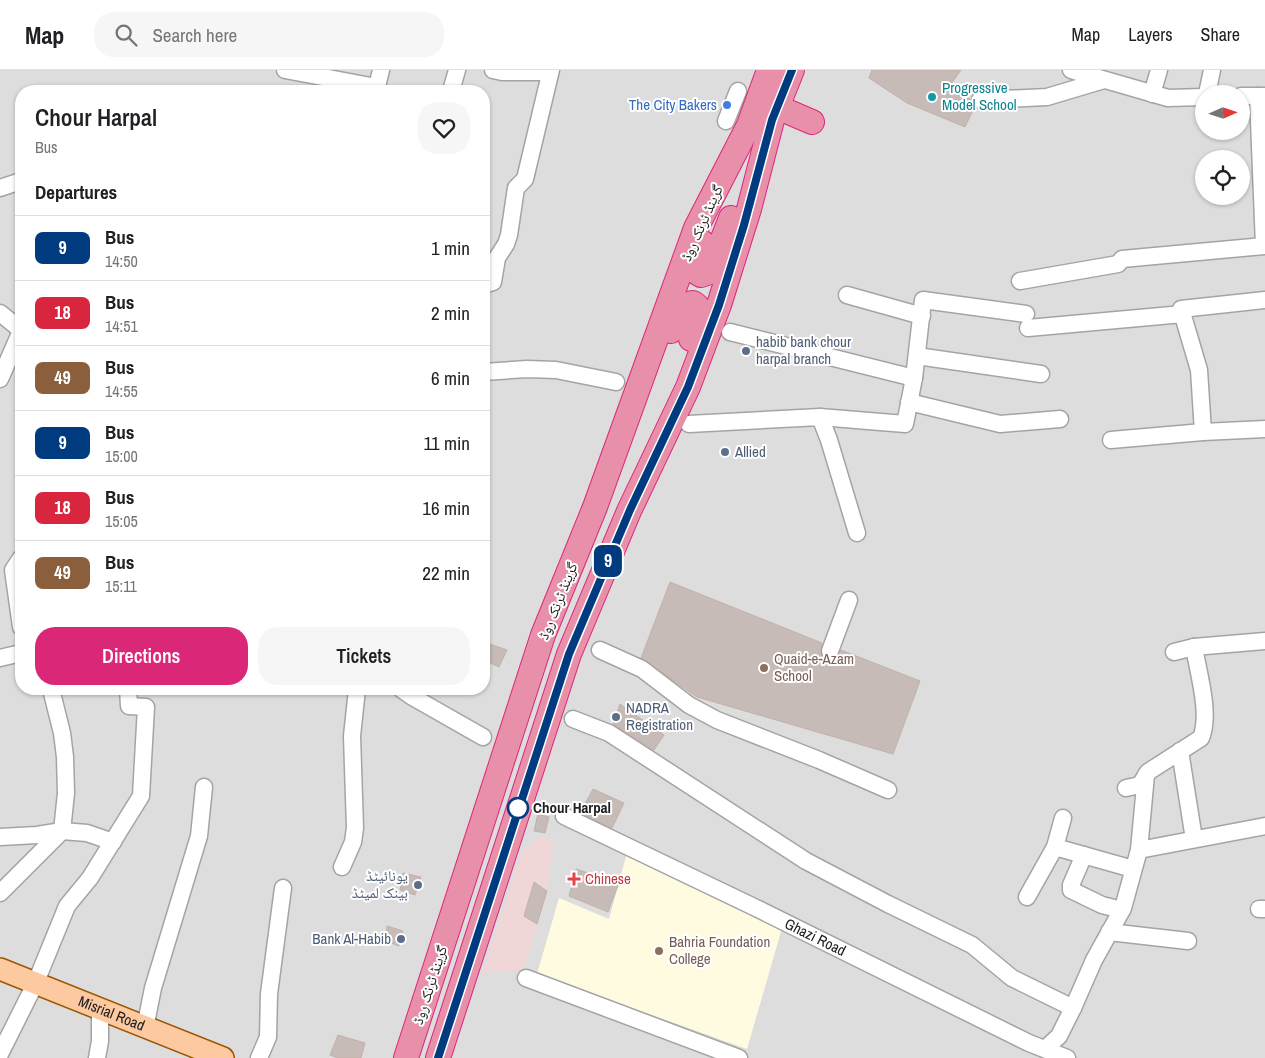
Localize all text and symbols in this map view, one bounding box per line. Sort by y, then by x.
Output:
search box [94,12,444,57]
text: Map [25,19,64,51]
icon: search [112,21,140,49]
text: Search here [152,22,237,48]
text: Map [1072,22,1100,47]
text: Layers [1128,22,1173,47]
text: Share [1201,22,1240,47]
place label: Progressive Model School [942,77,1017,115]
north arrow [1195,85,1250,140]
map controls [1195,85,1250,205]
marker: Progressive Model School [926,91,938,103]
place label: The City Bakers [629,94,717,115]
marker: The City Bakers [721,99,733,111]
text: Chour Harpal [35,101,157,133]
button: heart [418,102,470,154]
text: Bus [35,136,58,158]
button: locate [1195,150,1250,205]
text: Departures [35,179,117,205]
street label: گرینڈ ٹرنک روڈ [675,181,728,264]
text: Bus [105,224,134,250]
text: 9 [58,235,67,260]
text: 1 min [431,235,470,261]
text: 14:50 [105,250,138,272]
text: Bus [105,289,134,315]
text: 18 [54,300,71,325]
text: 2 min [431,300,470,326]
text: 14:51 [105,315,138,337]
place label: habib bank chour harpal branch [756,331,851,369]
marker: habib bank chour harpal branch [740,345,752,357]
text: Bus [105,354,134,380]
text: 49 [54,365,71,390]
text: 6 min [431,365,470,391]
text: 14:55 [105,380,138,402]
text: Bus [105,419,134,445]
text: 9 [58,430,67,455]
text: 11 min [424,430,470,456]
place label: Allied [734,441,766,462]
text: 15:00 [105,445,138,467]
marker: Allied [719,446,731,458]
text: Bus [105,484,134,510]
text: 18 [54,495,71,520]
text: 16 min [422,495,470,521]
text: 15:05 [105,510,138,532]
line badge: 9 [592,545,624,577]
text: 9 [604,548,612,573]
text: Bus [105,549,134,575]
street label: گرینڈ ٹرنک روڈ [532,559,583,643]
text: 49 [54,560,71,585]
text: 22 min [422,560,470,586]
text: 15:11 [105,575,137,597]
button: Directions [35,627,248,685]
button: Tickets [258,627,470,685]
place label: Quaid-e-Azam School [774,648,854,686]
marker: Quaid-e-Azam School [758,662,770,674]
place label: NADRA Registration [626,697,693,735]
marker: NADRA Registration [610,711,622,723]
marker: Chour Harpal [507,797,529,819]
place label: Chour Harpal [533,797,611,818]
place label: یونائیٹڈ بینک لمیٹڈ [352,865,408,903]
place label: Chinese [585,868,631,889]
marker: Chinese [567,872,581,886]
marker: یونائیٹڈ بینک لمیٹڈ [412,879,424,891]
street label: Ghazi Road [781,913,850,961]
place label: Bank Al-Habib [312,928,391,949]
place label: Bahria Foundation College [669,931,770,969]
marker: Bank Al-Habib [395,933,407,945]
street label: گرینڈ ٹرنک روڈ [407,942,452,1027]
marker: Bahria Foundation College [653,945,665,957]
street label: Misrial Road [75,990,148,1036]

